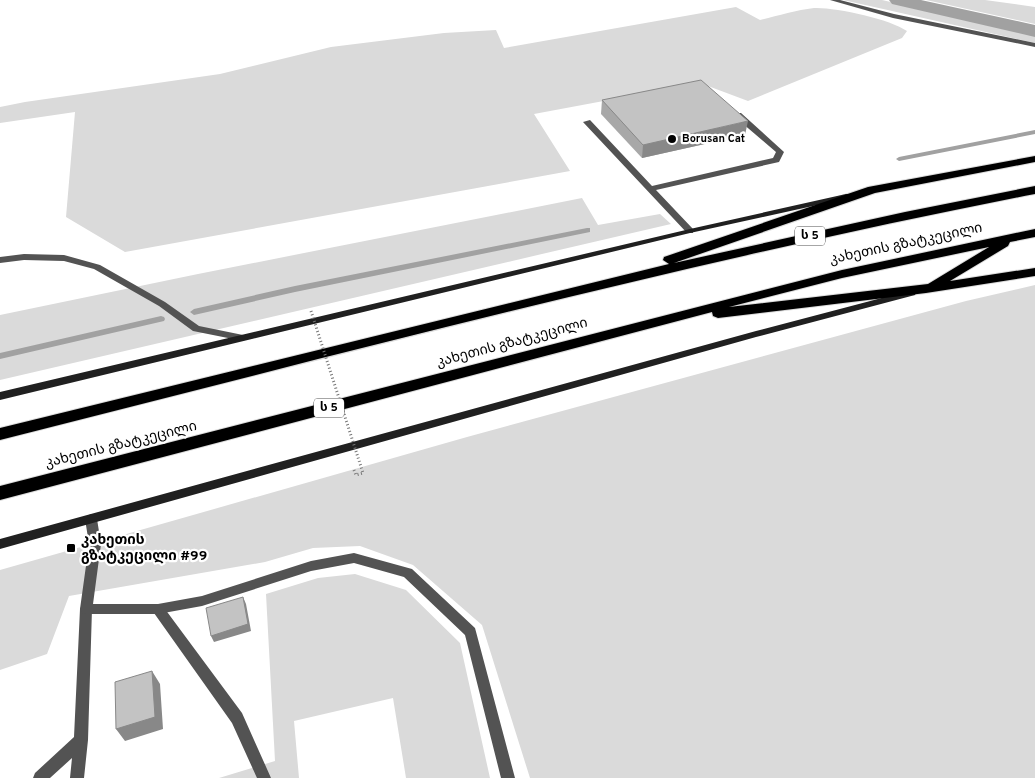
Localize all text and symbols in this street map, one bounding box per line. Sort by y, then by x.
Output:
place label: Borusan Cat [682,132,745,146]
marker: Borusan Cat [666,133,678,145]
street label: კახეთის გზატკეცილი [828,219,984,269]
road number: ს 5 [795,227,825,246]
street label: კახეთის გზატკეცილი [435,315,589,371]
road number: ს 5 [314,398,344,418]
street label: კახეთის გზატკეცილი [43,418,199,472]
place label: კახეთის გზატკეცილი #99 [81,532,207,565]
marker: კახეთის გზატკეცილი #99 [65,542,77,554]

